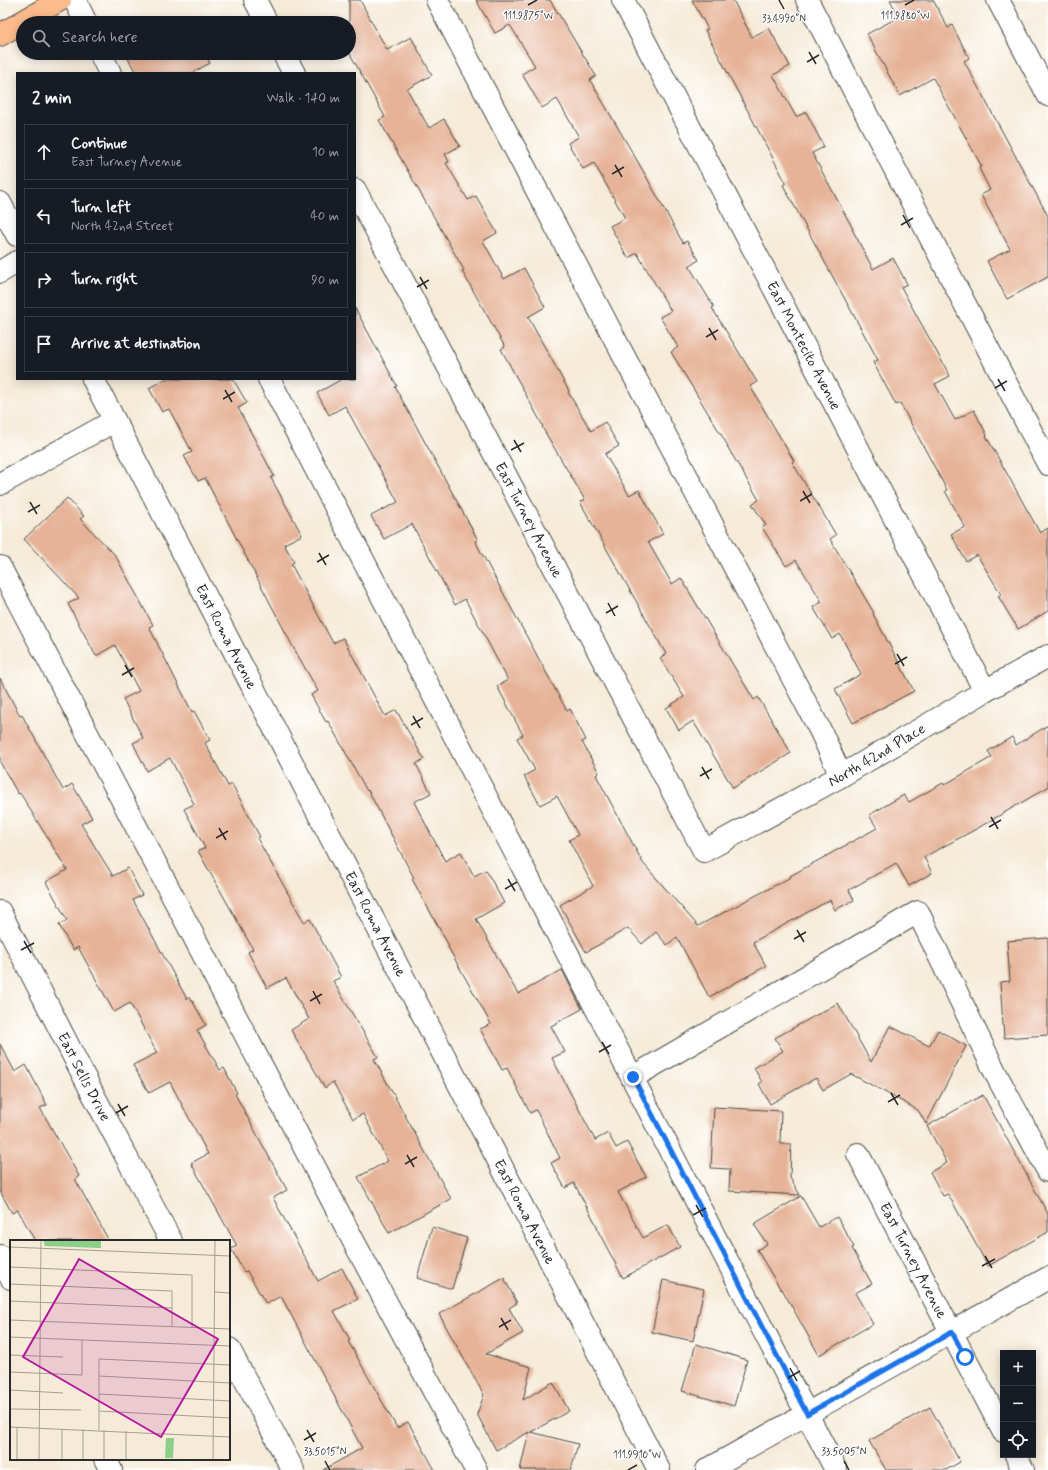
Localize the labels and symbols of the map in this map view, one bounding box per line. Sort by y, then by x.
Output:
text: 111.9875°W [503,9,553,23]
text: 111.9880°W [881,9,929,23]
text: 33.4990°N [762,12,806,26]
street label: East Montecito Avenue [761,278,845,414]
street label: East Turney Avenue [489,459,567,582]
street label: East Roma Avenue [190,581,261,693]
street label: North 42nd Place [825,719,930,792]
street label: East Roma Avenue [339,868,410,981]
street label: East Sells Drive [52,1029,115,1125]
route end [624,1068,642,1086]
street label: East Roma Avenue [488,1156,560,1268]
street label: East Turney Avenue [874,1199,951,1322]
inset map [10,1240,230,1460]
route start [956,1348,974,1366]
text: 33.5015°N [304,1445,347,1459]
text: 33.5005°N [822,1445,867,1459]
text: 111.9910°W [613,1448,661,1462]

